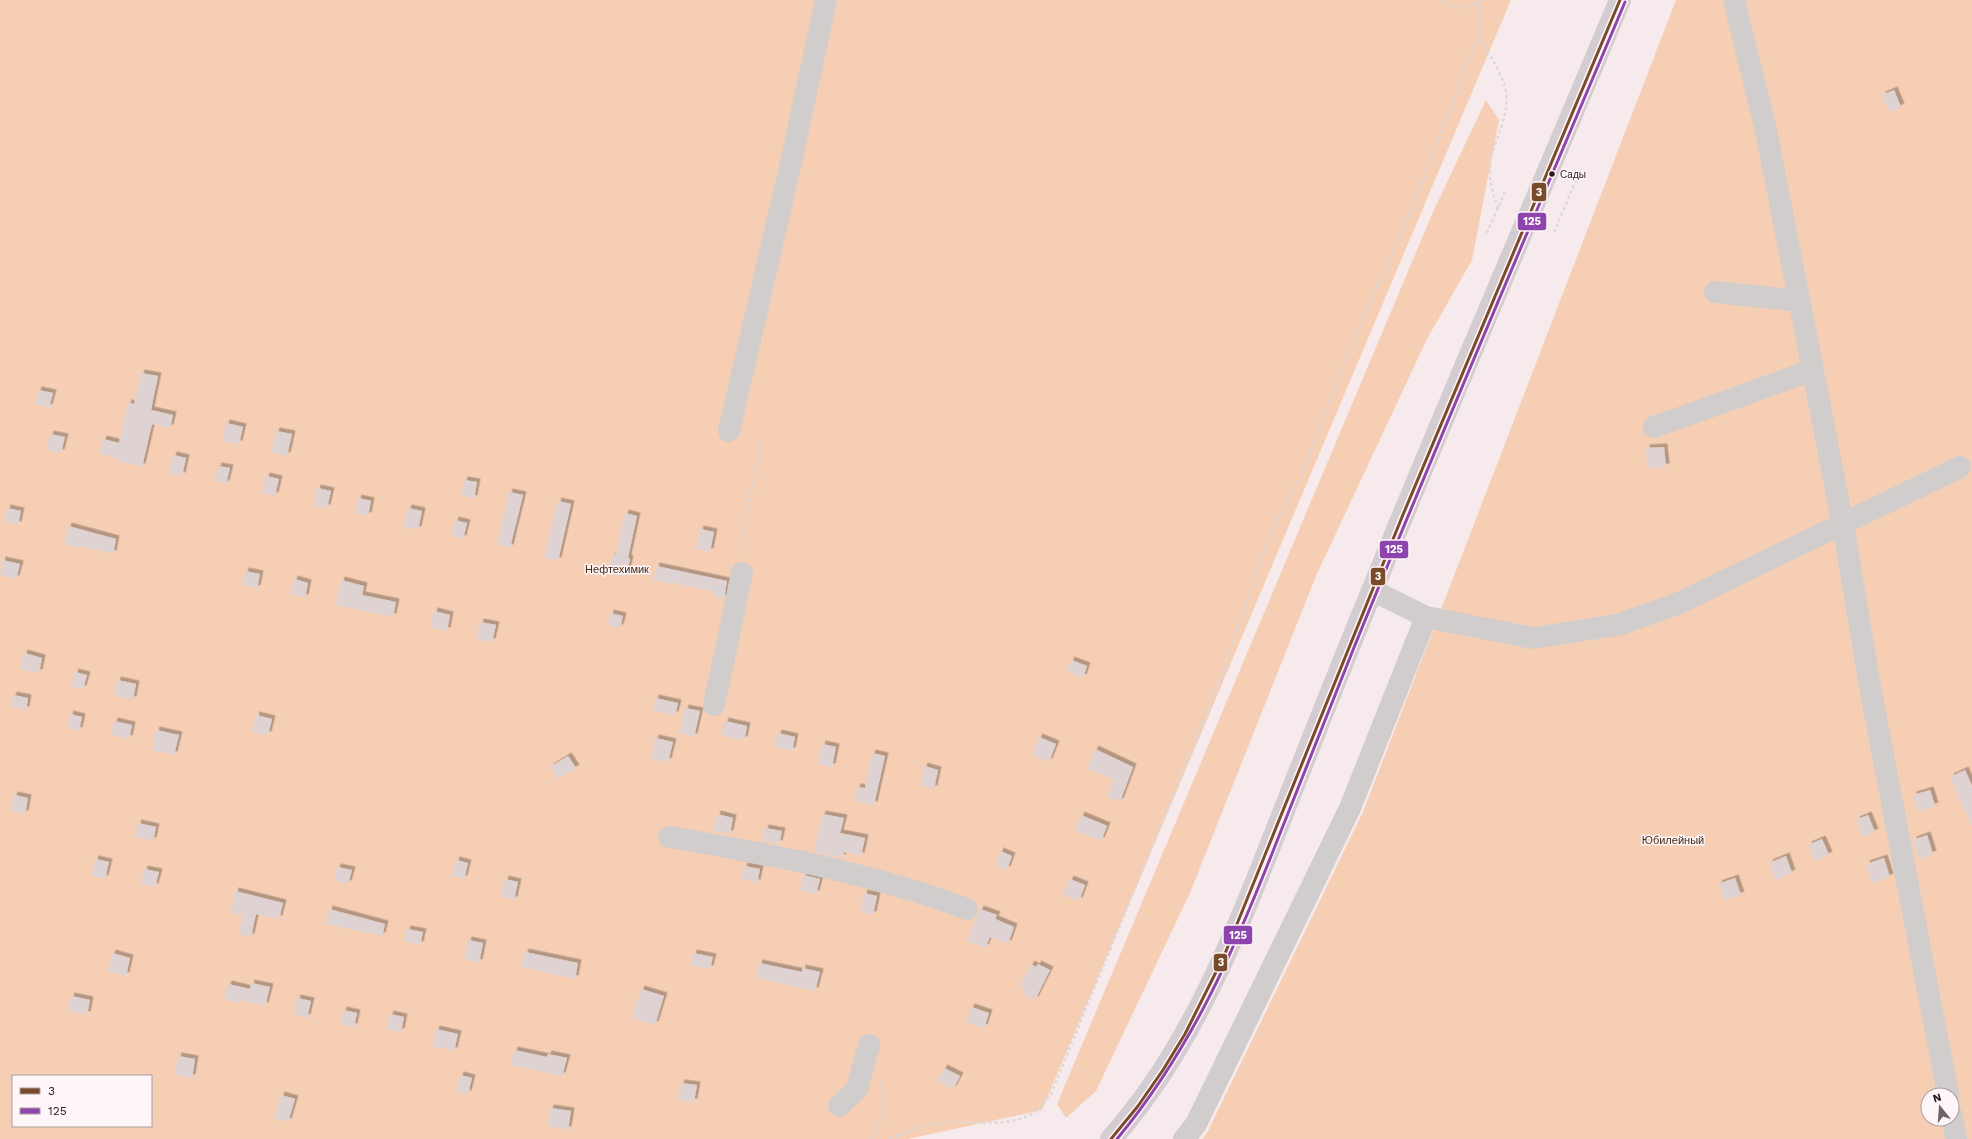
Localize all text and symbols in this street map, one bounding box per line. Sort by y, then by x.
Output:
marker: Сады [1547,169,1557,179]
place label: Сады [1560,169,1586,180]
line badge: 3 [1531,182,1547,202]
text: 3 [1536,186,1543,199]
line badge: 125 [1517,212,1547,231]
text: 125 [1523,215,1541,228]
line badge: 125 [1379,540,1409,559]
text: 125 [1385,543,1403,556]
park label: Нефтехимик [585,563,649,576]
line badge: 3 [1370,567,1386,586]
text: 3 [1375,570,1382,583]
park label: Юбилейный [1642,834,1704,847]
line badge: 125 [1223,925,1253,945]
text: 125 [1229,929,1247,942]
line badge: 3 [1213,953,1228,972]
text: 3 [1218,956,1225,969]
legend [12,1075,152,1127]
text: 3 [48,1084,55,1098]
north arrow [1920,1087,1960,1127]
text: N [1931,1091,1943,1105]
text: 125 [48,1104,67,1118]

